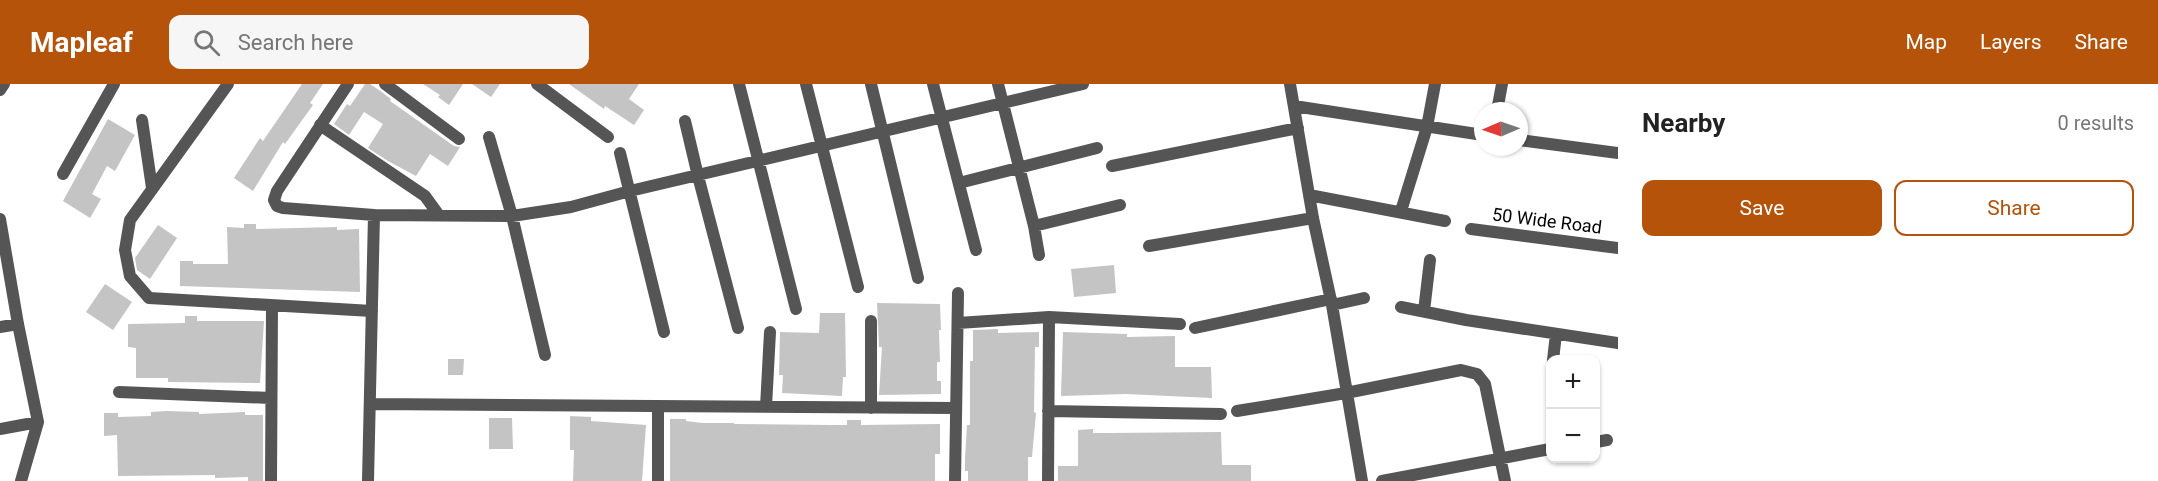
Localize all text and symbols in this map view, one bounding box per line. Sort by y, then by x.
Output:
search box [169,15,589,69]
text: Mapleaf [30,26,133,59]
icon: search [190,26,223,59]
text: Search here [238,30,354,55]
text: Map [1905,30,1947,54]
text: Layers [1980,30,2041,54]
text: Share [2074,30,2128,54]
north arrow [1474,102,1528,156]
text: Nearby [1642,108,1725,138]
text: 0 results [2058,111,2134,135]
button: Save [1642,180,1882,236]
button: Share [1894,180,2134,236]
street label: 50 Wide Road [1491,203,1603,238]
map controls [1546,355,1600,463]
button: + [1546,355,1600,409]
button: − [1546,409,1600,463]

